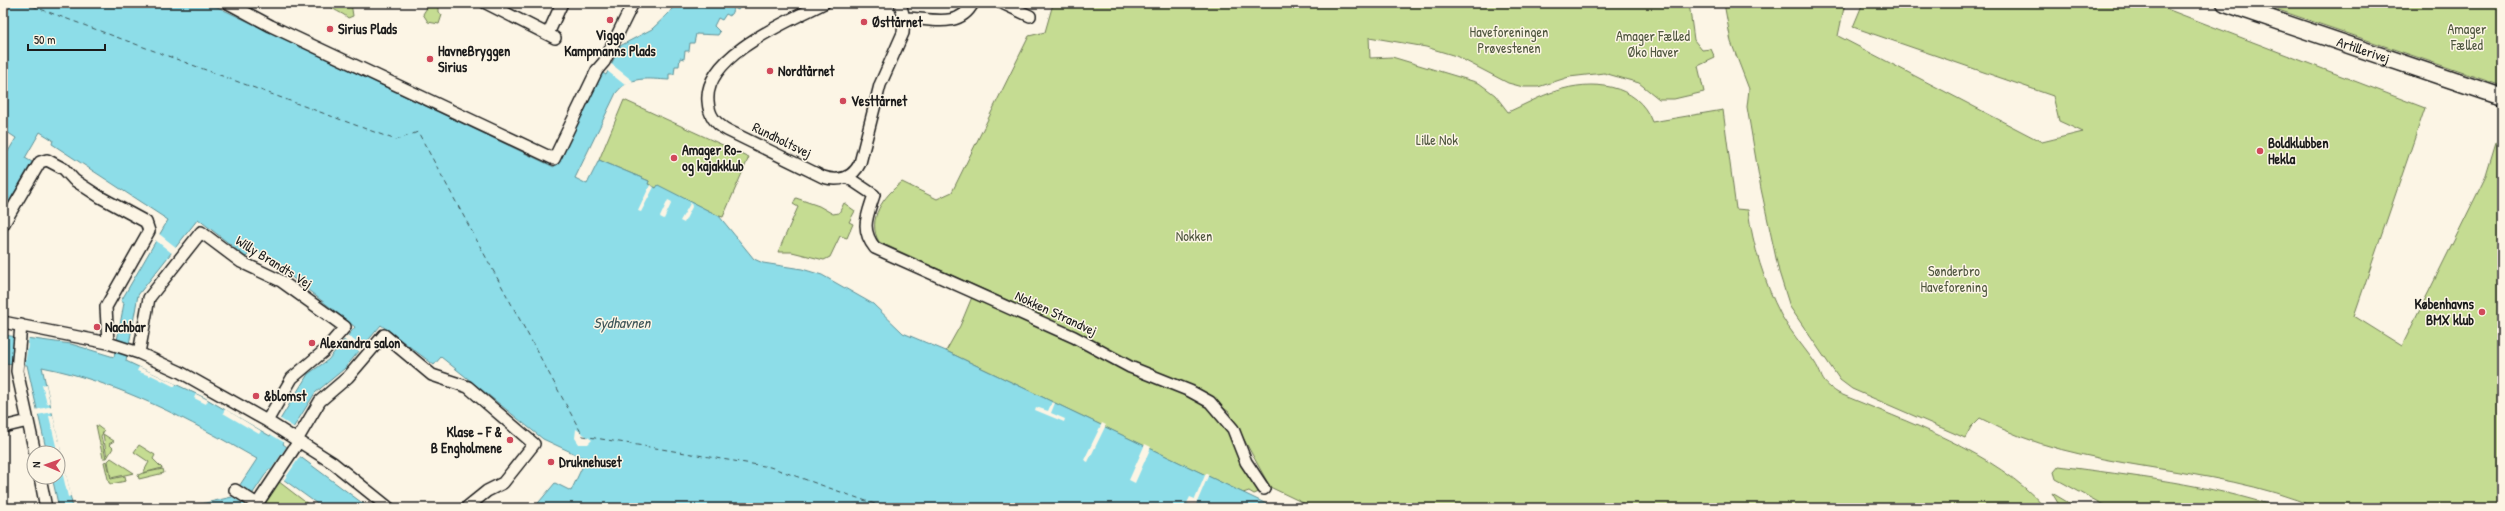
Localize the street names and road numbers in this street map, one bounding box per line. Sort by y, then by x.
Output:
street label: Artillerivej [2334,32,2392,68]
street label: Rundholtsvej [749,117,815,163]
street label: Willy Brandts Vej [232,231,316,293]
street label: Nokken Strandvej [1012,285,1100,341]

